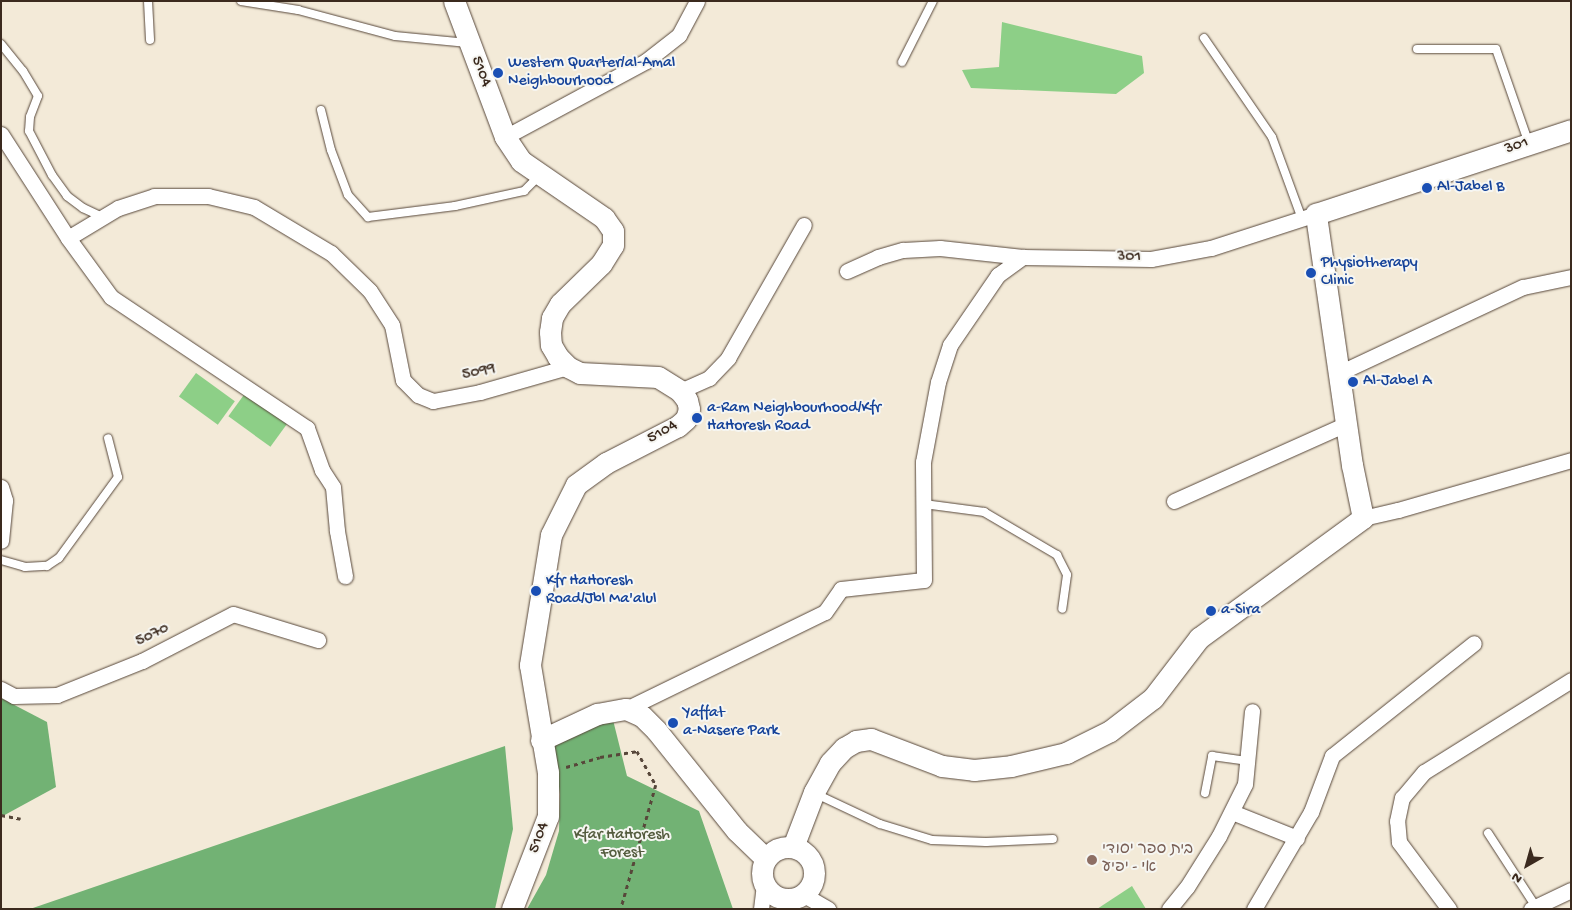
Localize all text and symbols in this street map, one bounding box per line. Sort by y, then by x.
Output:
street label: 5104 [465,54,495,90]
place label: Western Quarter/al-Amal Neighbourhood [508,54,675,92]
marker: Western Quarter/al-Amal Neighbourhood [492,67,504,79]
street label: 301 [1503,134,1531,160]
place label: Al-Jabel B [1437,178,1505,198]
marker: Al-Jabel B [1421,182,1433,194]
street label: 301 [1117,248,1141,268]
place label: Physiotherapy Clinic [1321,254,1418,292]
marker: Physiotherapy Clinic [1305,267,1317,279]
street label: 5099 [461,360,497,386]
place label: Al-Jabel A [1363,372,1432,392]
marker: Al-Jabel A [1347,376,1359,388]
place label: a-Ram Neighbourhood/Kfr HaHoresh Road [707,399,881,437]
marker: a-Ram Neighbourhood/Kfr HaHoresh Road [691,412,703,424]
street label: 5104 [645,417,681,449]
place label: Kfr HaHoresh Road/Jbl Ma'alul [546,572,657,610]
marker: Kfr HaHoresh Road/Jbl Ma'alul [530,585,542,597]
place label: a-Sira [1221,601,1260,621]
marker: a-Sira [1205,605,1217,617]
street label: 5070 [133,620,173,652]
place label: Yaffat a-Nasere Park [683,704,779,742]
marker: Yaffat a-Nasere Park [667,717,679,729]
street label: 5104 [526,820,554,856]
park label: Kfar HaHoresh Forest [574,826,670,864]
north arrow [1502,840,1552,890]
place label: בית ספר יסודי א' - יפיע [1102,841,1193,879]
marker: בית ספר יסודי א' - יפיע [1086,854,1098,866]
text: N [1509,868,1526,887]

